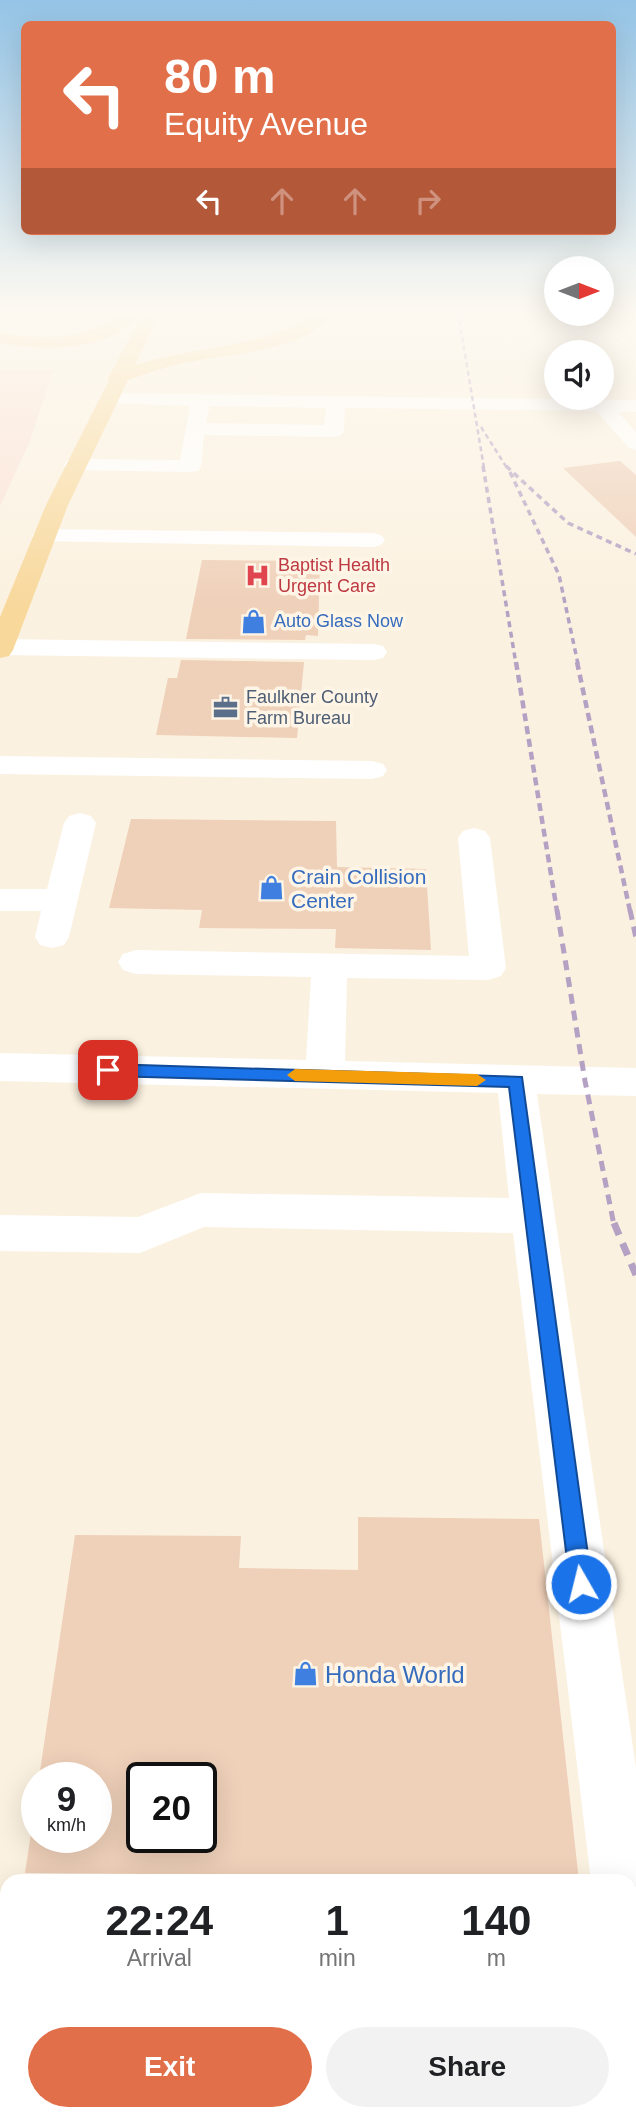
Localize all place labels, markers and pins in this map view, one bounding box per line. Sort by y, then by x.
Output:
place label: Baptist Health Urgent Care [278,555,390,596]
hospital icon: Baptist Health Urgent Care [244,561,272,589]
shop icon: Auto Glass Now [240,607,268,635]
place label: Auto Glass Now [274,611,404,631]
place label: Faulkner County Farm Bureau [246,687,378,728]
office icon: Faulkner County Farm Bureau [212,693,240,721]
place label: Crain Collision Center [291,865,426,912]
shop icon: Crain Collision Center [257,874,285,902]
pin [78,1040,138,1100]
shop icon: Honda World [291,1660,319,1688]
place label: Honda World [325,1661,465,1688]

